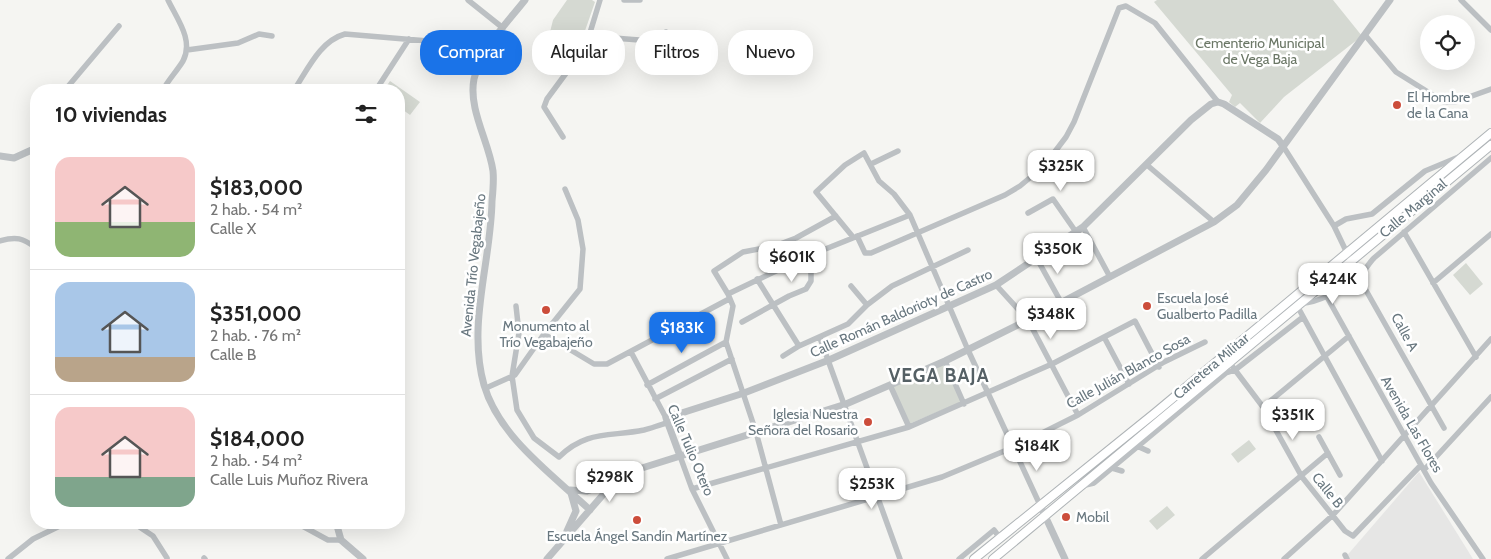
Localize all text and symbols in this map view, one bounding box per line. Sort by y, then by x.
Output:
map controls [1420,15,1475,70]
button: locate [1420,15,1475,70]
chip: Comprar [420,30,522,75]
chip: Alquilar [532,30,625,75]
chip: Filtros [635,30,718,75]
chip: Nuevo [728,30,813,75]
park label: Cementerio Municipal de Vega Baja [1195,34,1325,68]
place label: El Hombre de la Cana [1407,88,1470,122]
marker: El Hombre de la Cana [1391,99,1403,111]
icon: filters [352,100,380,128]
text: 10 viviendas [55,102,167,127]
pin: $325K [1026,150,1096,192]
text: $325K [1039,156,1084,175]
street label: Calle Marginal [1376,174,1451,241]
text: $183,000 [210,175,303,200]
icon: home [95,177,155,237]
street label: Avenida Trío Vegabajeño [457,192,489,337]
text: 2 hab. · 54 m² [210,200,302,219]
text: Calle X [210,219,256,238]
pin: $350K [1023,232,1093,275]
text: $350K [1034,239,1082,258]
pin: $601K [757,240,827,283]
text: $601K [769,247,815,266]
pin: $424K [1298,262,1368,305]
street label: Calle Román Baldorioty de Castro [807,264,995,361]
text: $424K [1309,269,1357,288]
place label: Escuela José Gualberto Padilla [1157,289,1257,323]
pin: $348K [1016,298,1086,340]
marker: Escuela José Gualberto Padilla [1141,300,1153,312]
text: $351,000 [210,301,302,326]
icon: home [95,302,155,362]
marker: Monumento al Trío Vegabajeño [540,304,552,316]
text: $348K [1027,304,1075,323]
street label: Calle A [1387,310,1423,355]
pin: $183K [647,312,717,354]
place label: Monumento al Trío Vegabajeño [499,317,593,351]
text: $183K [660,318,704,337]
text: 2 hab. · 76 m² [210,326,301,345]
street label: Calle Julián Blanco Sosa [1063,329,1193,412]
street label: Carretera Militar [1169,329,1253,403]
text: Calle B [210,345,256,364]
district label: VEGA BAJA [888,364,990,387]
street label: Avenida Las Flores [1377,372,1447,476]
pin: $351K [1258,398,1328,441]
street label: Calle Tulio Otero [664,402,718,499]
place label: Iglesia Nuestra Señora del Rosario [748,405,858,439]
text: $351K [1272,405,1314,424]
marker: Iglesia Nuestra Señora del Rosario [862,416,874,428]
text: $184,000 [210,426,305,451]
icon: home [95,427,155,487]
pin: $184K [1002,430,1072,472]
text: $184K [1015,436,1059,455]
text: 2 hab. · 54 m² [210,451,302,470]
pin: $298K [575,460,645,503]
text: $298K [587,467,633,486]
pin: $253K [837,468,907,510]
street label: Calle B [1308,469,1348,511]
text: Calle Luis Muñoz Rivera [210,470,368,489]
text: $253K [850,474,895,493]
place label: Mobil [1076,508,1110,526]
marker: Mobil [1060,511,1072,523]
marker: Escuela Ángel Sandín Martínez [631,514,643,526]
place label: Escuela Ángel Sandín Martínez [547,527,728,545]

